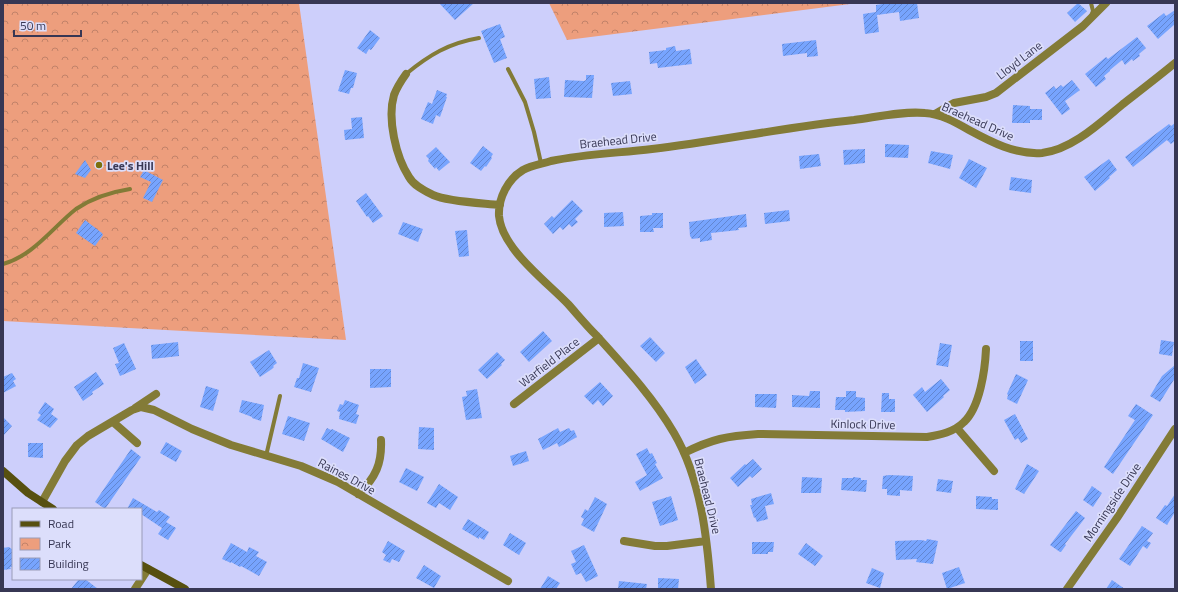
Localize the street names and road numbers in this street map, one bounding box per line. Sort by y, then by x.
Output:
street label: Lloyd Lane [992,36,1046,84]
street label: Braehead Drive [939,97,1017,145]
street label: Braehead Drive [579,127,657,153]
street label: Warfield Place [515,332,583,392]
street label: Kinlock Drive [830,414,896,434]
street label: Raines Drive [315,453,379,499]
street label: Braehead Drive [689,456,727,536]
street label: Morningside Drive [1078,459,1146,545]

